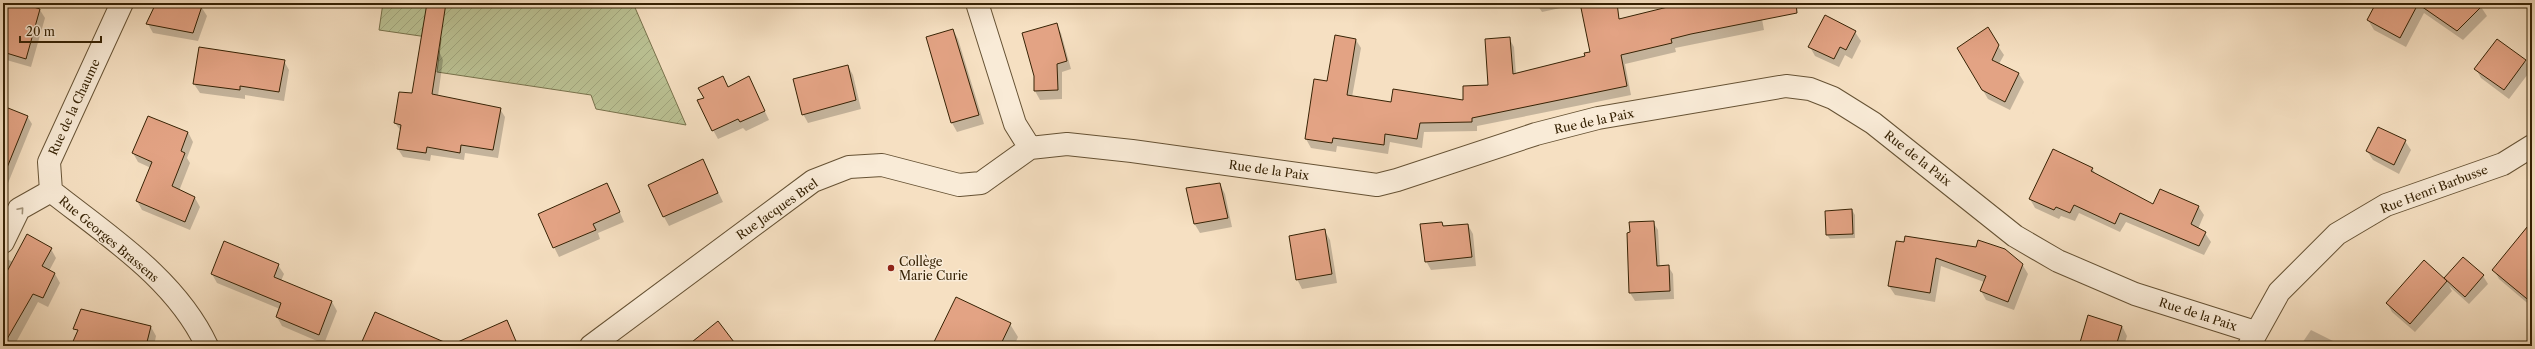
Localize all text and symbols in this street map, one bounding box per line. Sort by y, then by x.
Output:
scale bar [20,18,101,44]
text: 20 m [26,24,55,39]
street label: Rue de la Chaume [45,56,103,158]
street label: Rue de la Paix [1553,105,1635,137]
street label: Rue de la Paix [1881,127,1955,189]
street label: Rue de la Paix [1228,157,1310,183]
street label: Rue Henri Barbusse [2378,162,2490,216]
street label: Rue Jacques Brel [733,175,821,243]
street label: Rue Georges Brassens [56,193,162,285]
one-way arrow [16,207,23,215]
place label: Collège Marie Curie [899,254,968,283]
marker: Collège Marie Curie [886,263,896,273]
street label: Rue de la Paix [2157,294,2239,334]

